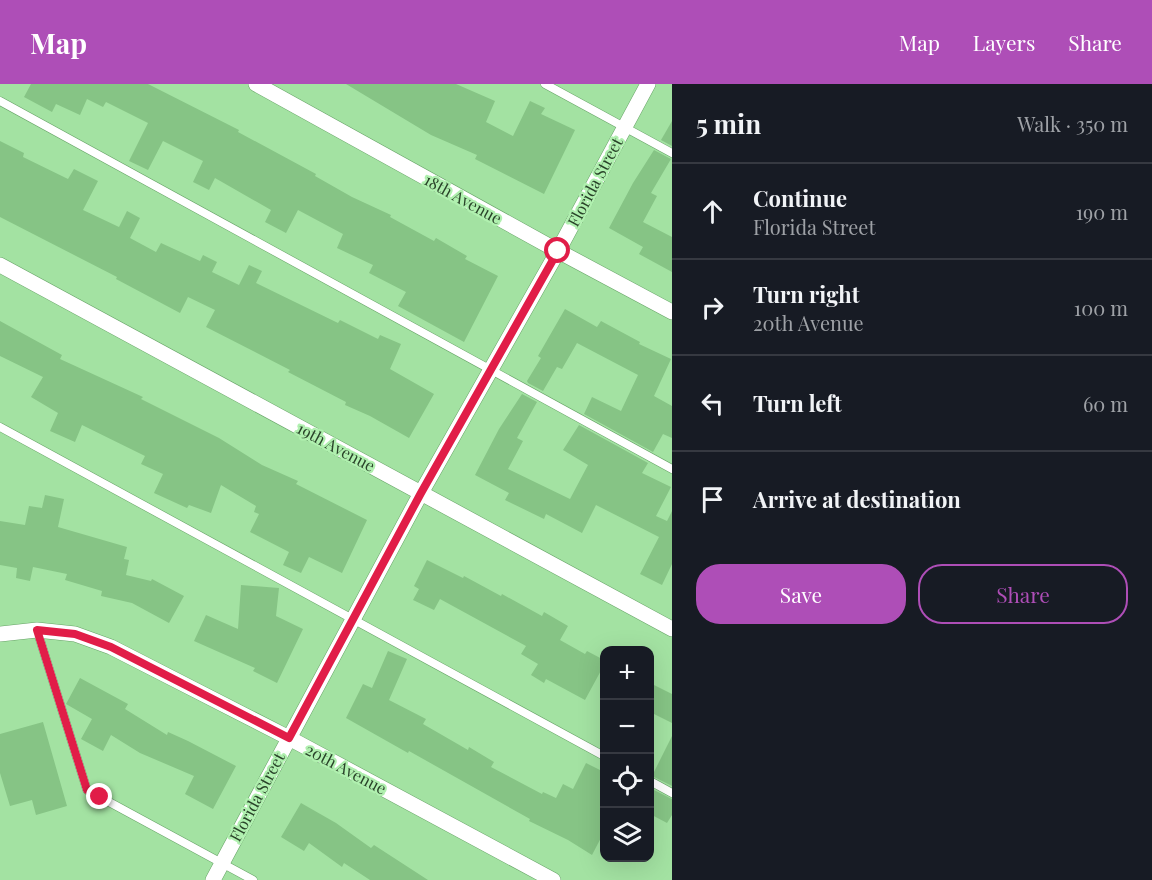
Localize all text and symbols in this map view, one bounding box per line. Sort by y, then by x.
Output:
text: Map [30,24,87,61]
text: Map [899,28,940,56]
text: Layers [973,28,1035,56]
text: Share [1068,28,1122,56]
text: 5 min [696,106,761,141]
text: Walk · 350 m [1017,110,1128,137]
street label: Florida Street [562,133,627,230]
street label: 18th Avenue [421,169,506,228]
text: Continue [753,183,847,213]
icon: ahead [696,195,729,228]
text: 190 m [1076,198,1128,225]
text: Florida Street [753,213,876,240]
route start [544,237,570,263]
text: Turn right [753,279,859,309]
icon: right [696,291,729,324]
text: 100 m [1074,294,1128,321]
text: 20th Avenue [753,309,864,336]
icon: left [696,387,729,420]
text: Turn left [753,388,842,418]
text: 60 m [1083,390,1128,417]
street label: 19th Avenue [294,417,379,476]
icon: arrive [696,483,729,516]
text: Arrive at destination [753,484,961,514]
button: Save [696,564,906,624]
button: Share [918,564,1128,624]
map controls [600,646,654,862]
button: + [600,646,654,700]
button: − [600,700,654,754]
street label: 20th Avenue [302,738,390,799]
street label: Florida Street [224,748,289,845]
button: locate [600,754,654,808]
route end [86,783,112,809]
button: layers [600,808,654,862]

